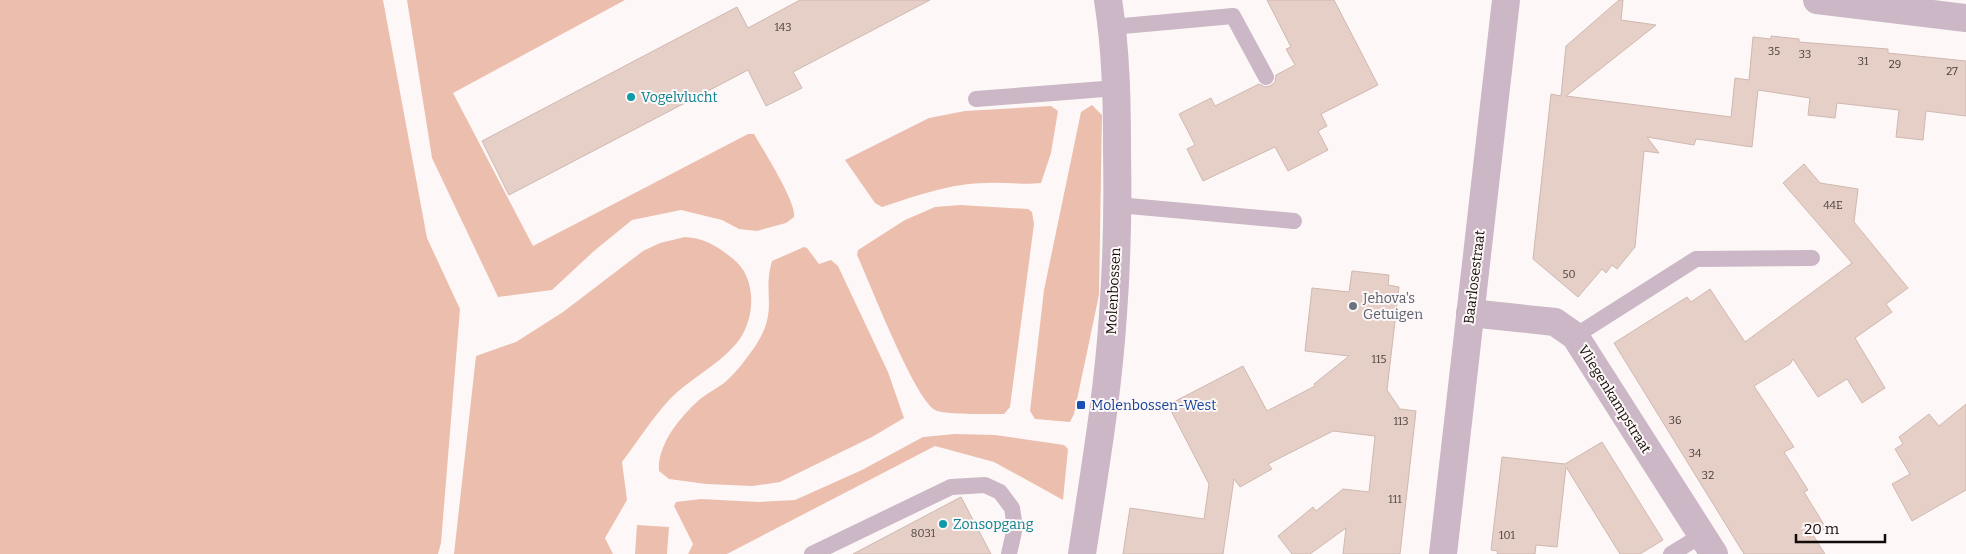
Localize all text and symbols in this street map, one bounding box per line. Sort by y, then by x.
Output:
house number: 143 [774,21,792,34]
house number: 35 [1768,45,1780,58]
house number: 33 [1799,48,1811,61]
house number: 31 [1858,55,1869,68]
house number: 29 [1889,58,1901,71]
house number: 27 [1946,65,1958,78]
place label: Vogelvlucht [641,89,717,106]
marker: Vogelvlucht [625,91,637,103]
house number: 44E [1823,199,1843,212]
street label: Baarlosestraat [1460,229,1489,325]
street label: Molenbossen [1103,247,1124,335]
house number: 50 [1563,268,1575,281]
place label: Jehova's Getuigen [1362,290,1423,323]
marker: Jehova's Getuigen [1347,300,1359,312]
street label: Vliegenkampstraat [1574,342,1655,457]
house number: 115 [1372,353,1387,366]
place label: Molenbossen-West [1091,397,1216,414]
marker: Molenbossen-West [1075,399,1087,411]
house number: 36 [1669,414,1681,427]
house number: 113 [1393,415,1409,428]
house number: 34 [1689,447,1702,460]
house number: 32 [1702,469,1714,482]
house number: 111 [1388,493,1402,506]
scale bar [1796,512,1885,544]
place label: Zonsopgang [953,516,1034,533]
marker: Zonsopgang [937,518,949,530]
text: 20 m [1804,520,1840,538]
house number: 8031 [911,527,936,540]
house number: 101 [1499,529,1516,542]

